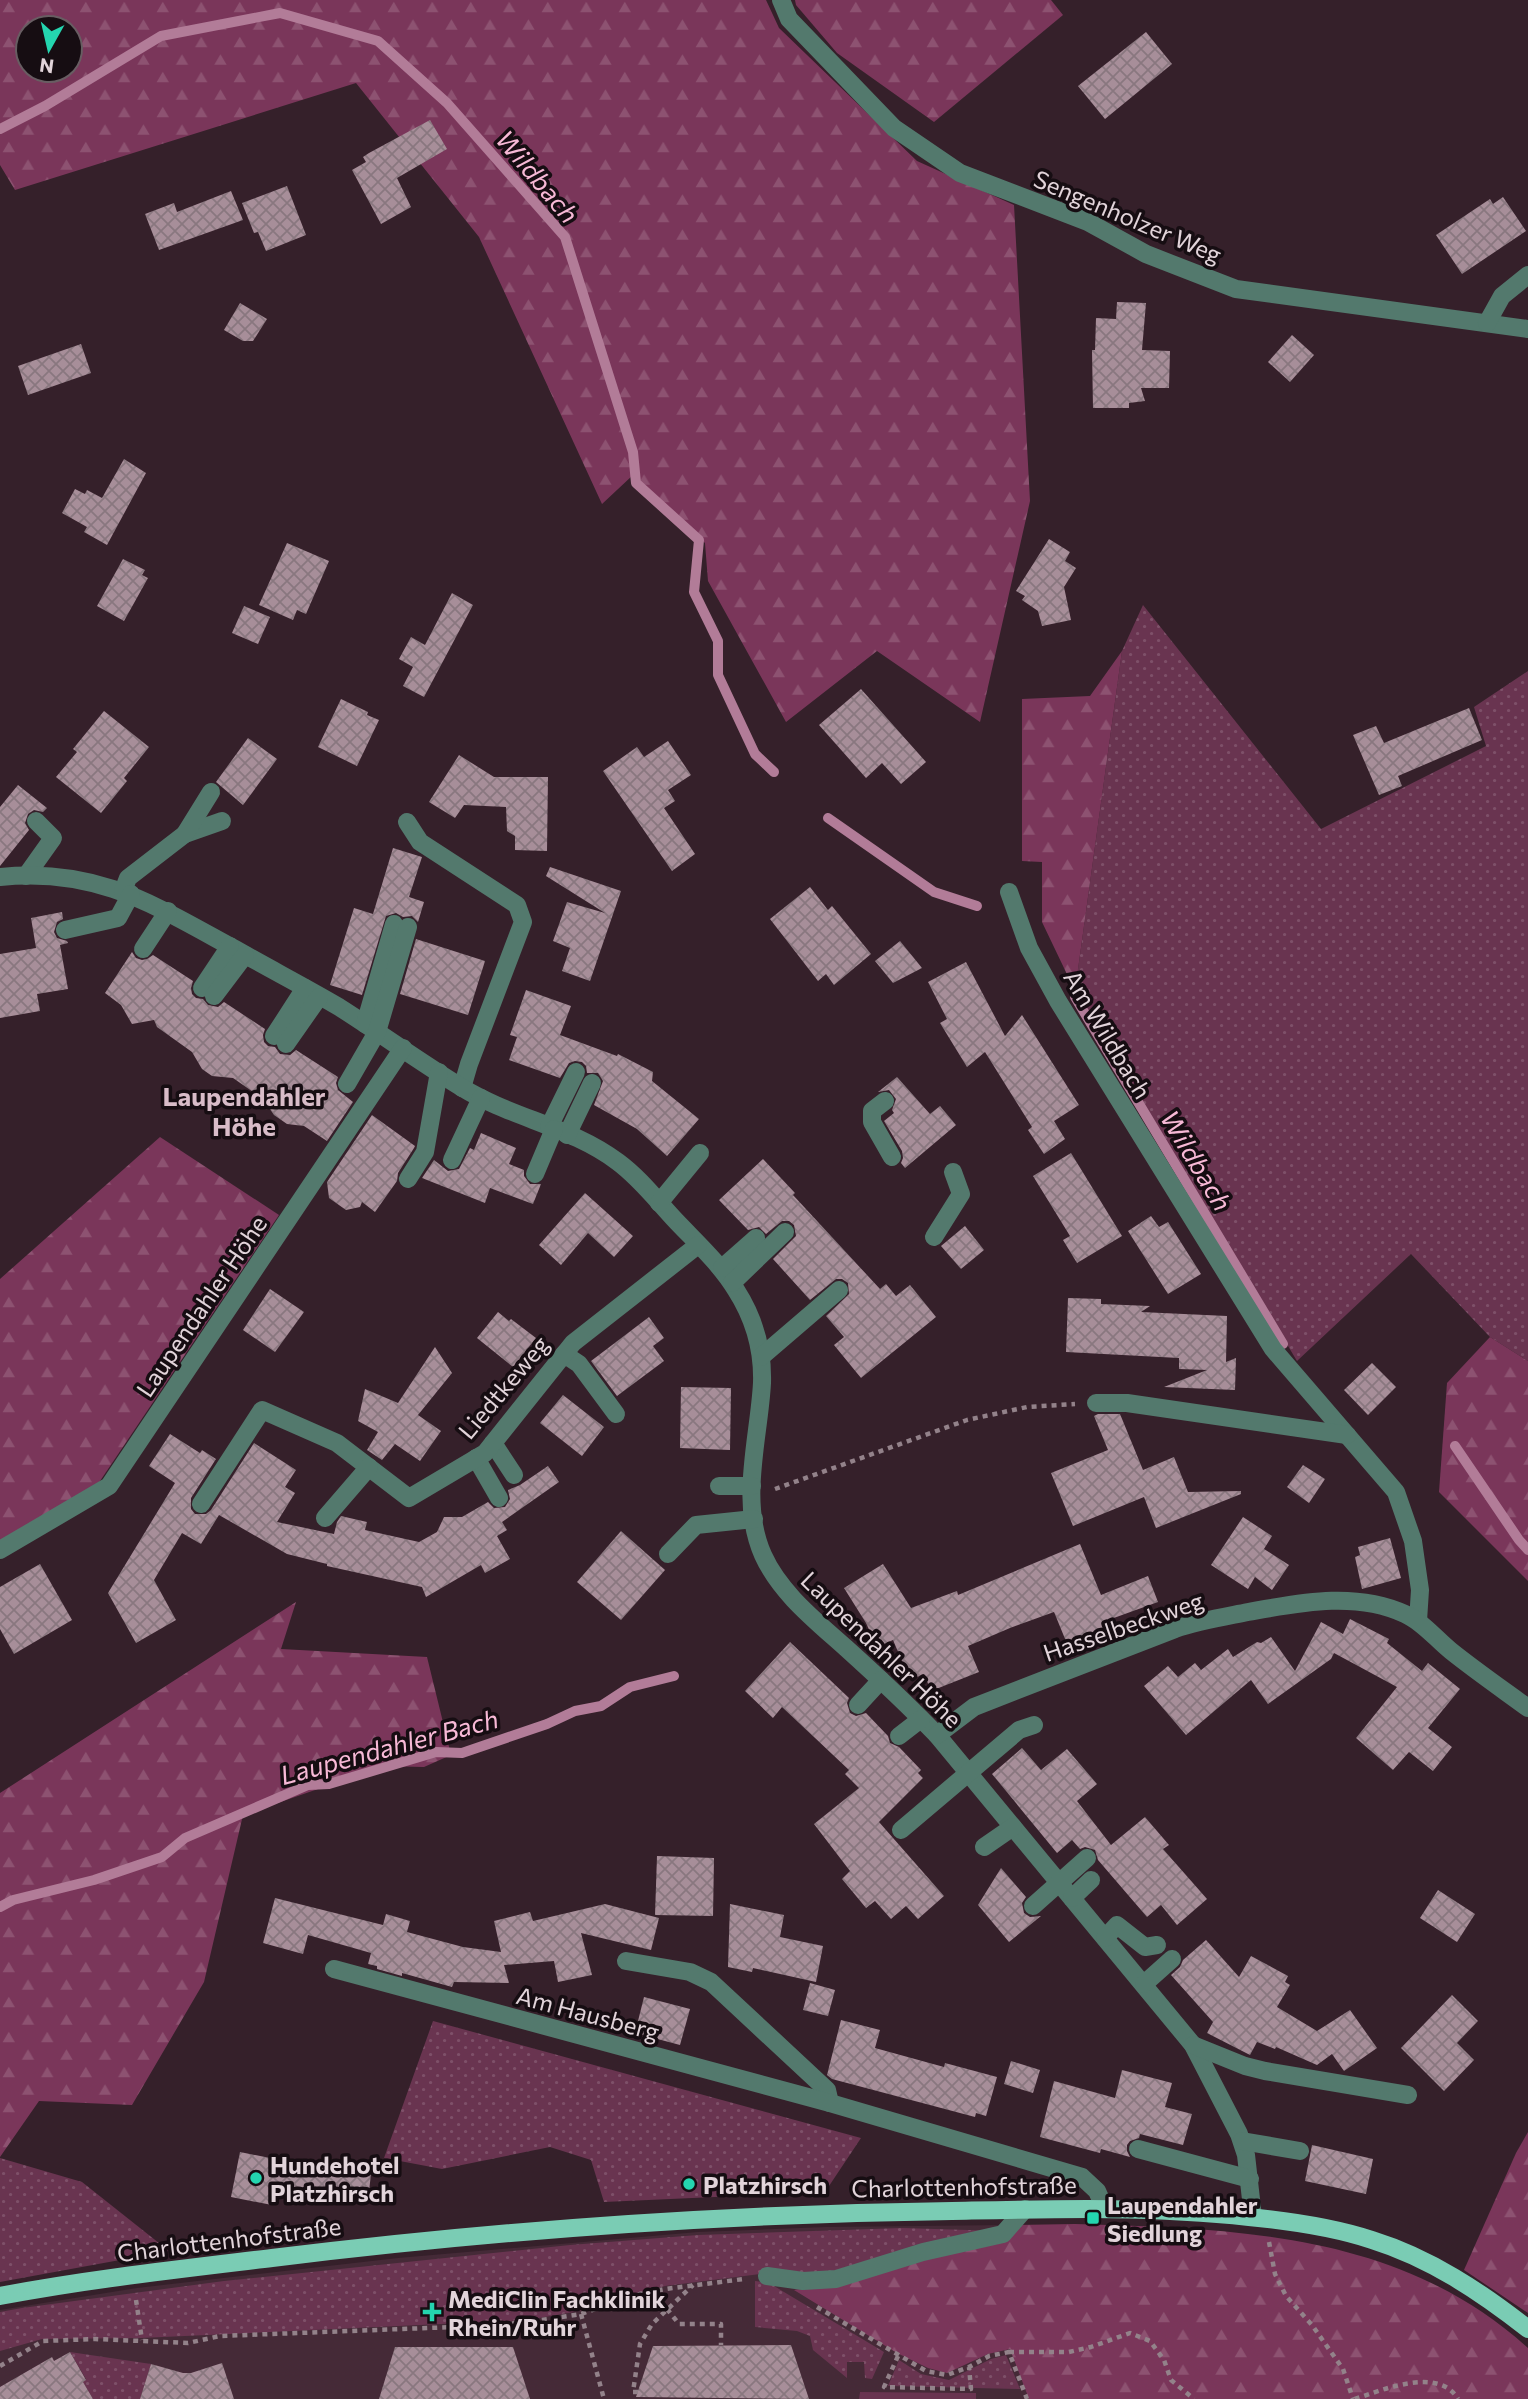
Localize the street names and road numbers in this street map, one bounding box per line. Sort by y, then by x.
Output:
street label: Sengenholzer Weg [1030,163,1226,269]
street label: Am Wildbach [1058,964,1158,1104]
street label: Laupendahler Höhe [130,1210,272,1402]
street label: Liedtkeweg [452,1330,554,1444]
street label: Laupendahler Höhe [796,1565,968,1733]
street label: Hasselbeckweg [1039,1585,1207,1667]
street label: Am Hausberg [514,1980,662,2046]
street label: Charlottenhofstraße [851,2170,1077,2202]
street label: Charlottenhofstraße [115,2211,343,2267]

